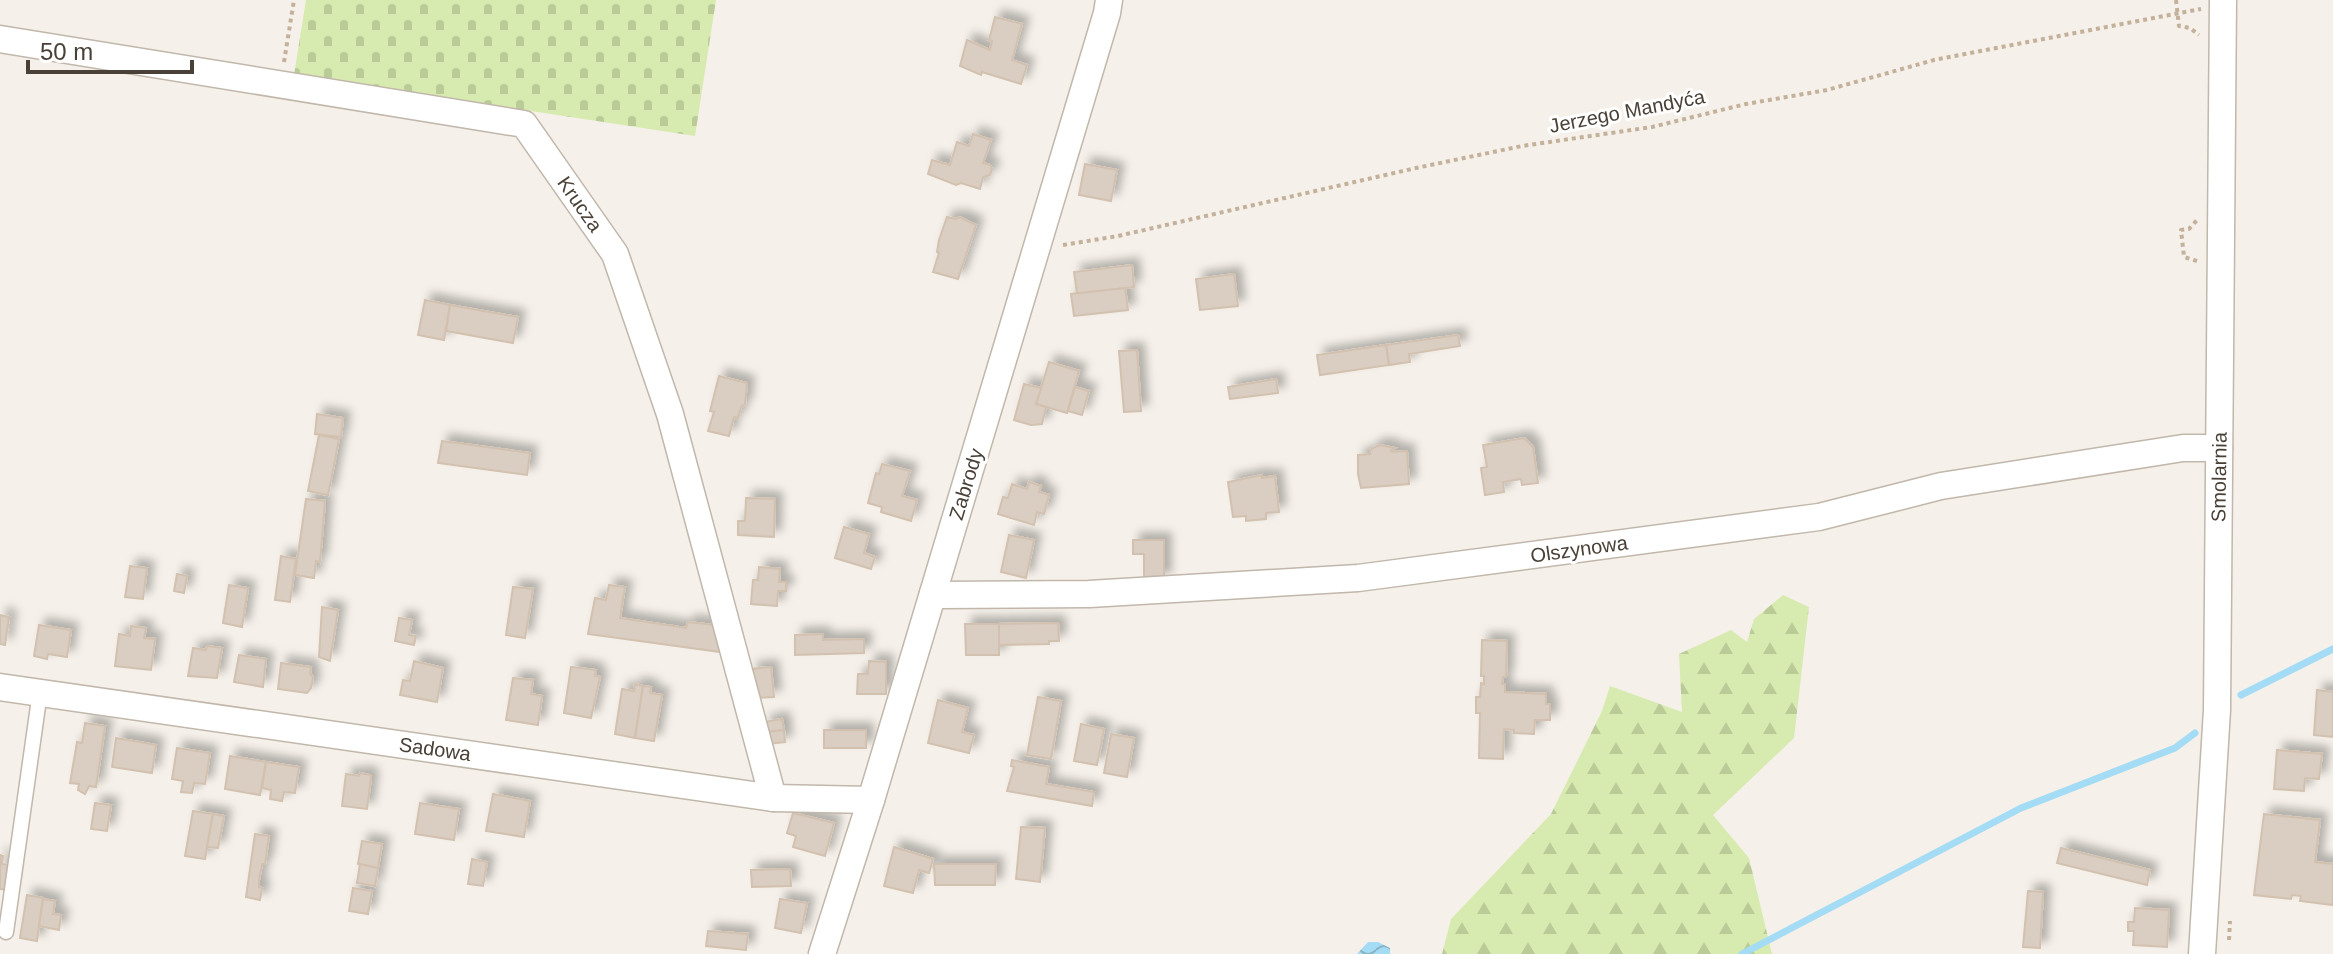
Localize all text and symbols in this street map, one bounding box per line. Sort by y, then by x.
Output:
scale bar [28,24,192,74]
text: 50 m [40,38,93,65]
street label: Jerzego Mandyća [1547,85,1707,137]
street label: Krucza [553,172,607,237]
street label: Smolarnia [2207,431,2231,522]
street label: Zabrody [945,446,987,522]
street label: Olszynowa [1529,531,1630,567]
street label: Sadowa [398,733,473,765]

